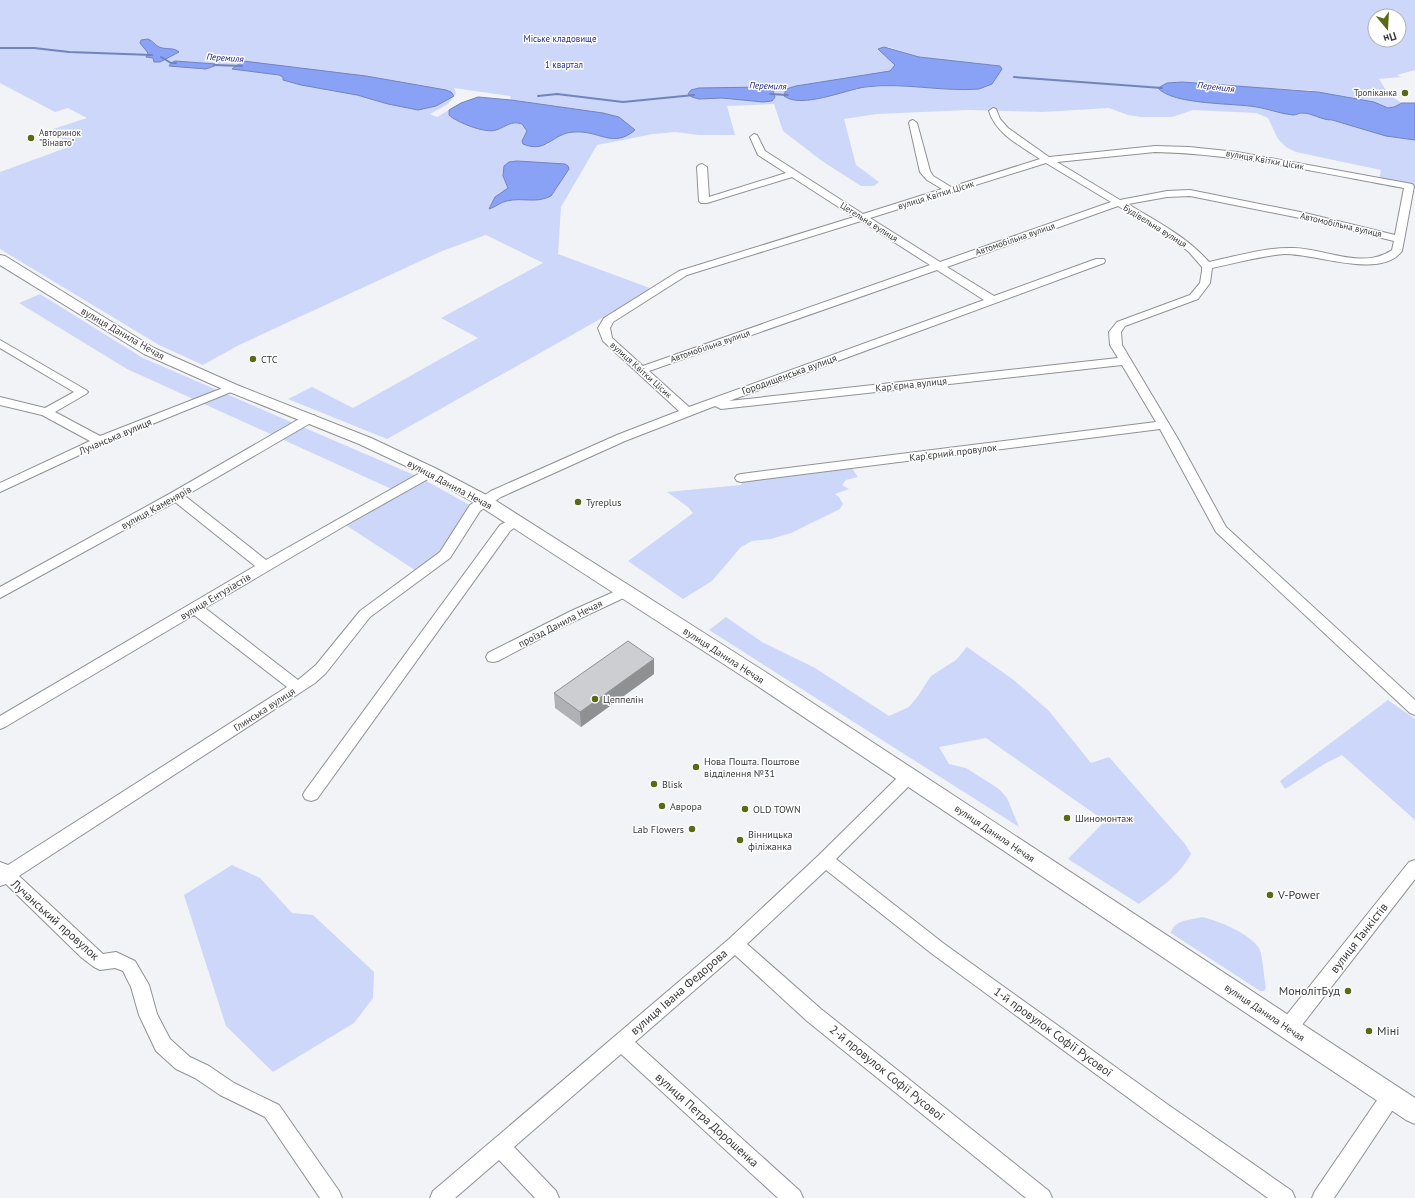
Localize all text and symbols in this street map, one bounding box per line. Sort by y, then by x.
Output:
north arrow [1367,8,1407,48]
text: Пн [1382,29,1398,46]
park label: Міське кладовище [524,33,597,44]
water label: Перемиля [206,51,245,64]
park label: 1 квартал [545,59,583,70]
water label: Перемиля [749,79,788,92]
water label: Перемиля [1197,79,1236,94]
place label: Тропіканка [1354,87,1397,98]
marker: Тропіканка [1400,88,1410,98]
place label: Авторинок "Вінавто" [39,127,81,148]
marker: Авторинок "Вінавто" [26,133,36,143]
street label: вулиця Квітки Цісик [1225,147,1306,172]
street label: вулиця Квітки Цісик [896,177,976,211]
street label: Цегельна вулиця [838,199,900,244]
street label: Будівельна вулиця [1121,202,1189,250]
street label: Автомобільна вулиця [1299,210,1383,239]
street label: Автомобільна вулиця [974,220,1056,257]
street label: вулиця Данила Нечая [79,304,167,363]
street label: Автомобільна вулиця [669,327,751,364]
street label: вулиця Квітки Цісик [608,339,675,401]
street label: Городищенська вулиця [740,351,839,398]
place label: СТС [261,353,278,366]
marker: СТС [248,354,258,364]
street label: Карʼєрна вулиця [875,374,948,395]
street label: Лучанська вулиця [76,415,154,458]
street label: Карʼєрний провулок [908,441,998,464]
street label: вулиця Данила Нечая [405,457,495,512]
street label: вулиця Каменярів [119,483,194,532]
place label: Tyreplus [586,496,621,509]
marker: Tyreplus [573,497,583,507]
street label: вулиця Ентузіастів [177,570,253,623]
street label: проїзд Данила Нечая [516,596,605,650]
street label: вулиця Данила Нечая [681,624,767,687]
street label: Глинська вулиця [231,684,298,734]
place label: Цеппелін [603,693,643,706]
marker: Цеппелін [590,694,600,704]
place label: Нова Пошта. Поштове відділення №31 [704,755,800,780]
marker: Нова Пошта. Поштове відділення №31 [691,762,701,772]
place label: Blisk [662,778,683,791]
marker: Blisk [649,779,659,789]
place label: Аврора [670,800,702,813]
marker: Аврора [657,801,667,811]
street label: вулиця Данила Нечая [952,802,1038,865]
place label: OLD TOWN [753,803,801,816]
marker: OLD TOWN [740,804,750,814]
place label: Шиномонтаж [1075,812,1133,825]
marker: Шиномонтаж [1062,813,1072,823]
place label: Lab Flowers [633,823,684,836]
marker: Lab Flowers [687,824,697,834]
place label: Вінницька філіжанка [748,828,793,853]
marker: Вінницька філіжанка [735,835,745,845]
street label: Лучанський провулок [7,875,103,963]
place label: V-Power [1277,887,1320,902]
marker: V-Power [1265,890,1275,900]
street label: вулиця Танкістів [1327,900,1391,976]
street label: вулиця Івана Федорова [627,945,730,1038]
street label: вулиця Данила Нечая [1222,981,1308,1044]
street label: 1-й провулок Софії Русової [991,983,1116,1080]
place label: МонолітБуд [1279,983,1341,998]
marker: МонолітБуд [1343,986,1353,996]
street label: 2-й провулок Софії Русової [827,1022,948,1123]
place label: Міні [1377,1023,1399,1038]
marker: Міні [1364,1026,1374,1036]
street label: вулиця Петра Дорошенка [653,1069,762,1170]

